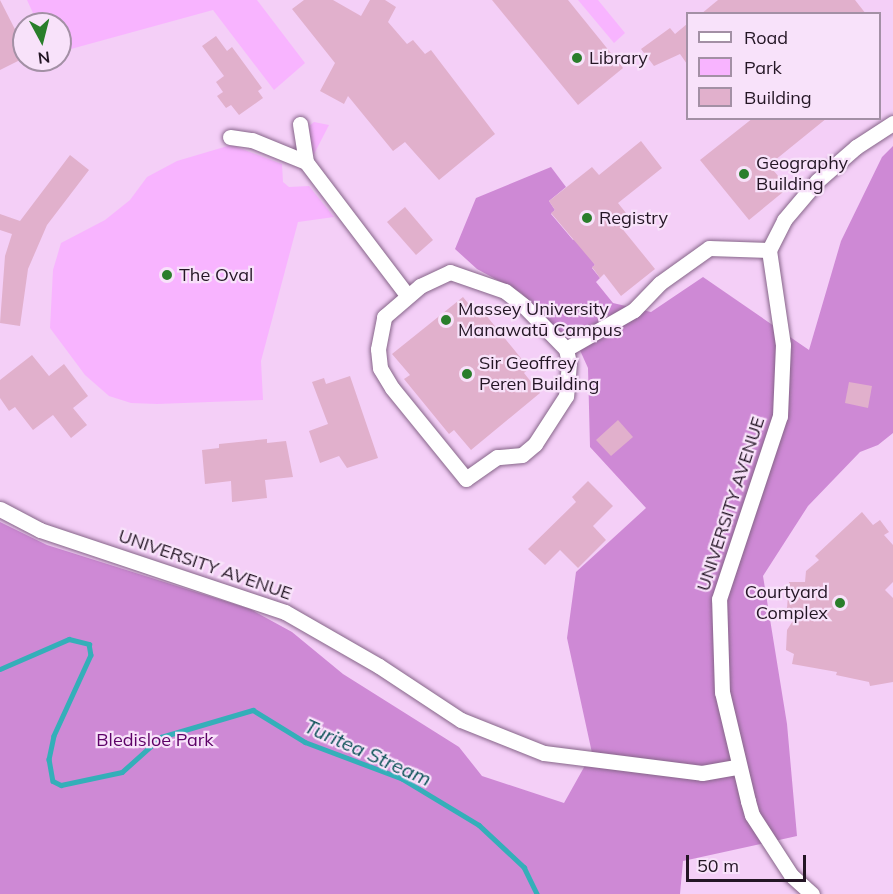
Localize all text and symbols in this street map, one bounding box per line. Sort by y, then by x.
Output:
north arrow [12,12,72,72]
legend [686,12,881,120]
text: Road [744,26,788,49]
text: N [37,47,51,69]
place label: Library [589,47,648,69]
marker: Library [570,51,584,65]
text: Park [744,56,782,79]
text: Building [744,86,812,109]
place label: Geography Building [756,153,848,195]
marker: Geography Building [737,167,751,181]
place label: Registry [599,207,668,229]
marker: Registry [580,211,594,225]
place label: The Oval [179,264,253,286]
marker: The Oval [160,268,174,282]
place label: Massey University Manawatū Campus [458,299,622,342]
marker: Massey University Manawatū Campus [439,313,453,327]
place label: Sir Geoffrey Peren Building [479,353,599,395]
marker: Sir Geoffrey Peren Building [460,367,474,381]
street label: UNIVERSITY AVENUE [693,414,769,594]
street label: UNIVERSITY AVENUE [115,525,295,605]
place label: Courtyard Complex [745,582,828,624]
marker: Courtyard Complex [833,596,847,610]
water label: Turitea Stream [301,713,435,791]
park label: Bledisloe Park [96,729,214,751]
scale bar [689,843,809,881]
text: 50 m [697,854,739,877]

